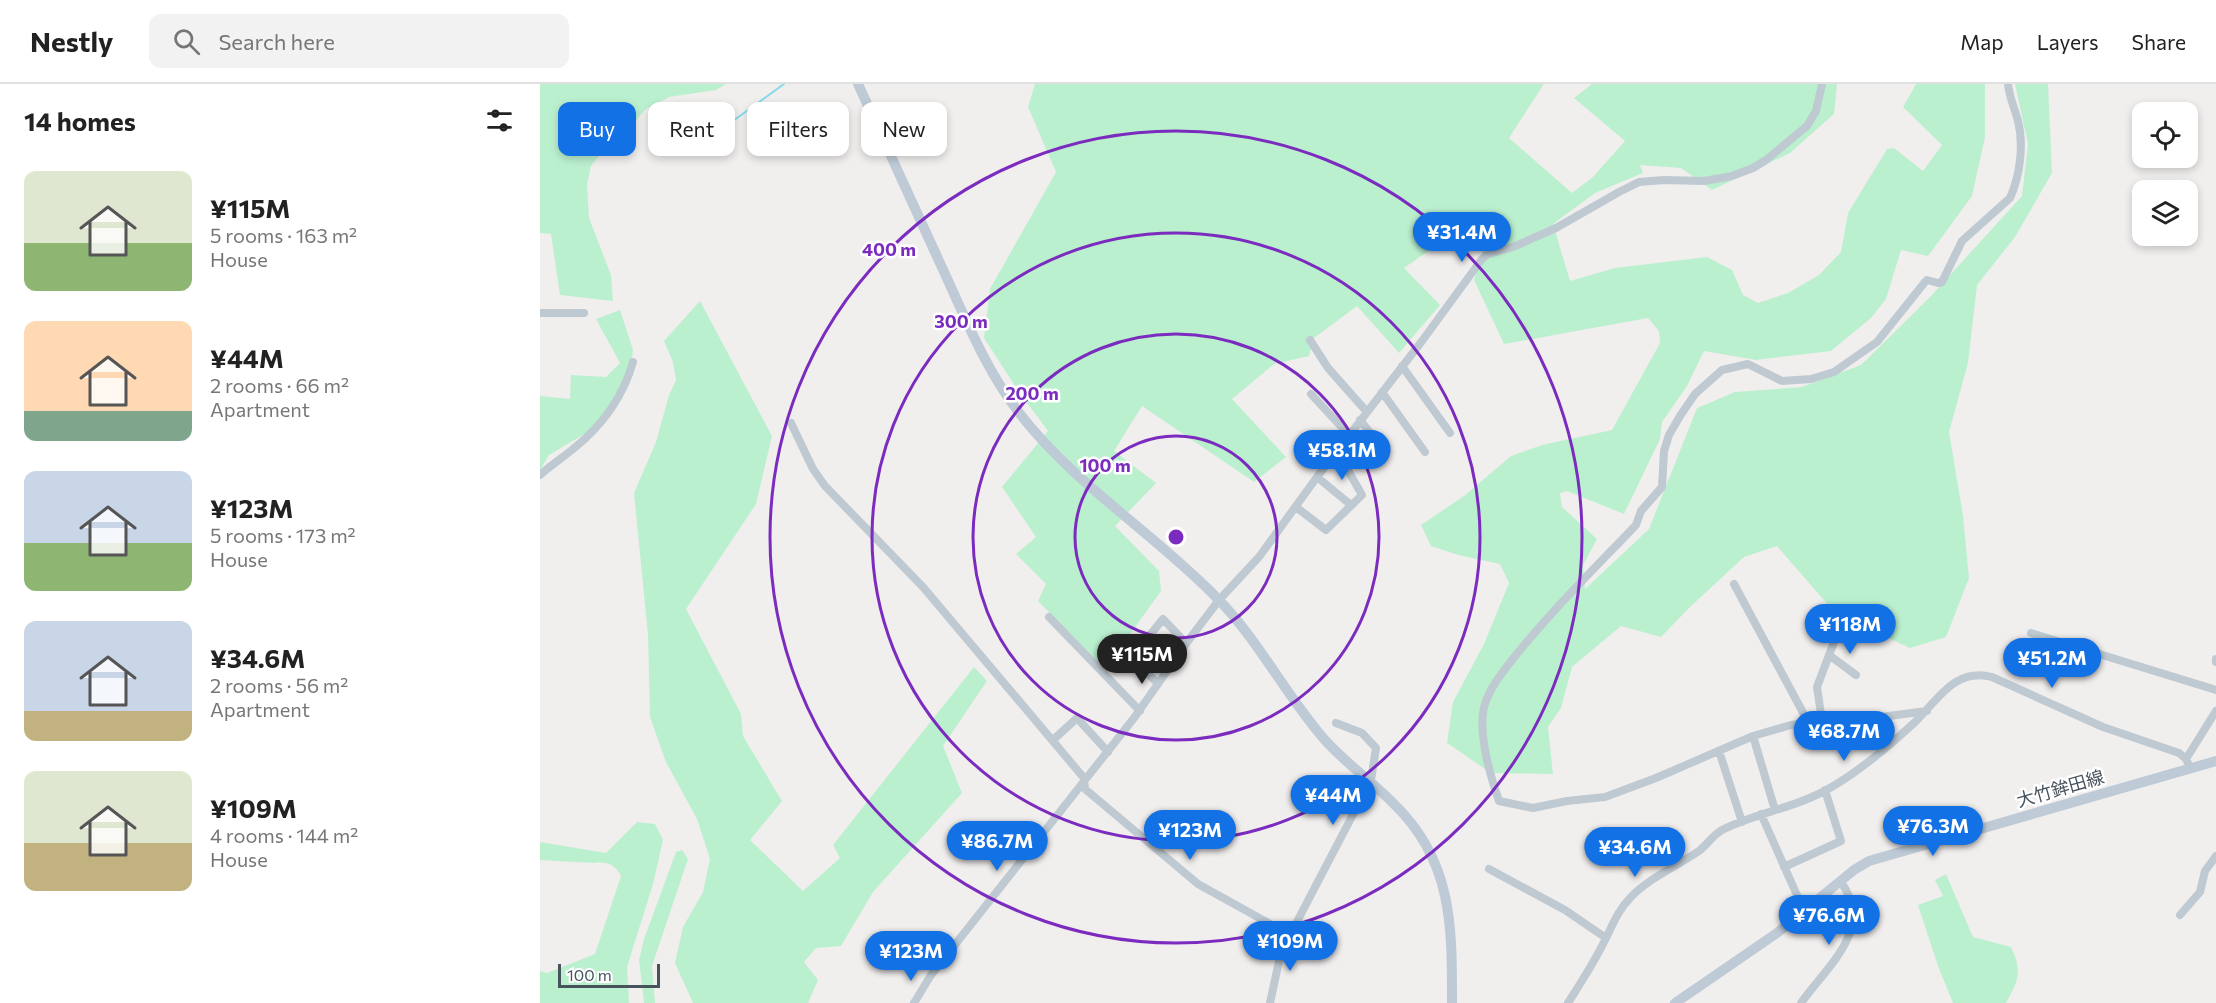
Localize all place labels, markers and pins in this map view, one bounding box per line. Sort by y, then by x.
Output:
pin: ¥31.4M [1413,212,1511,263]
pin: ¥58.1M [1293,430,1391,481]
centre of rings [1166,527,1186,547]
pin: ¥118M [1808,604,1892,655]
pin: ¥115M [1100,634,1184,685]
pin: ¥51.2M [2003,638,2101,689]
pin: ¥68.7M [1795,711,1893,762]
pin: ¥44M [1297,775,1369,826]
pin: ¥76.3M [1884,806,1982,857]
pin: ¥123M [1148,810,1232,861]
pin: ¥86.7M [948,821,1046,872]
pin: ¥34.6M [1586,827,1684,878]
pin: ¥76.6M [1780,895,1878,946]
pin: ¥109M [1248,921,1332,972]
pin: ¥123M [869,931,953,982]

